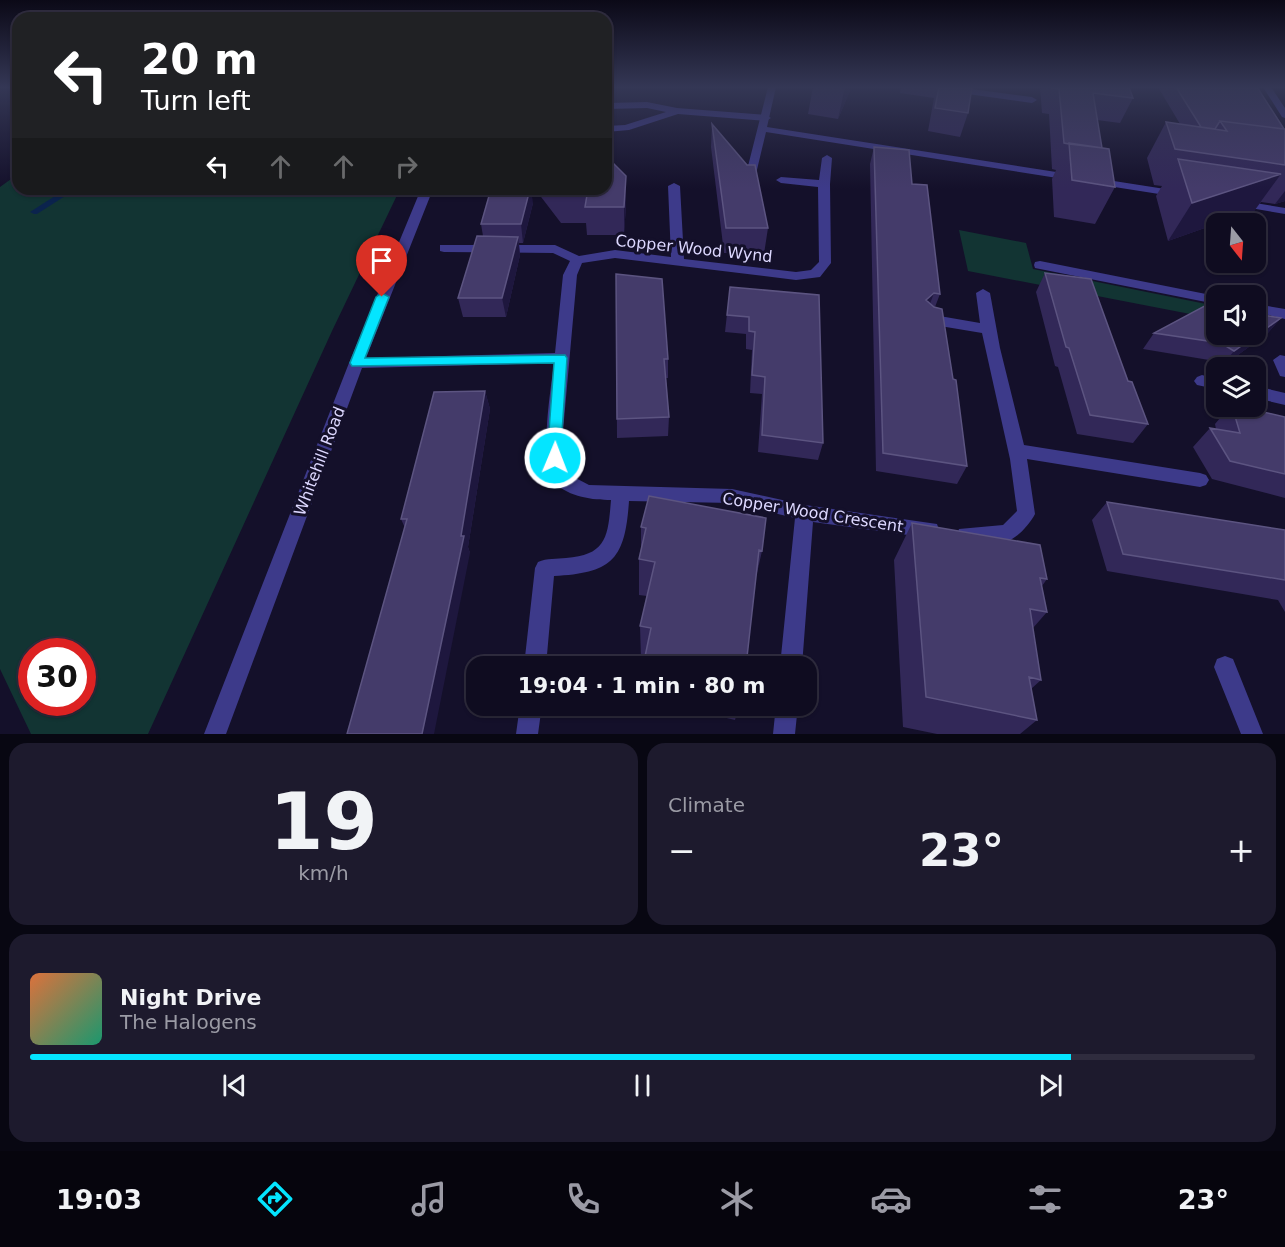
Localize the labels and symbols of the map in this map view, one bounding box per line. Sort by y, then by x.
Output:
north arrow [1206,213,1266,273]
street label: Copper Wood Wynd [614,231,773,266]
pin [356,235,407,297]
street label: Whitehill Road [290,404,349,518]
position arrow [523,426,587,490]
street label: Copper Wood Crescent [721,489,905,536]
speed limit sign: 30 [18,638,96,716]

